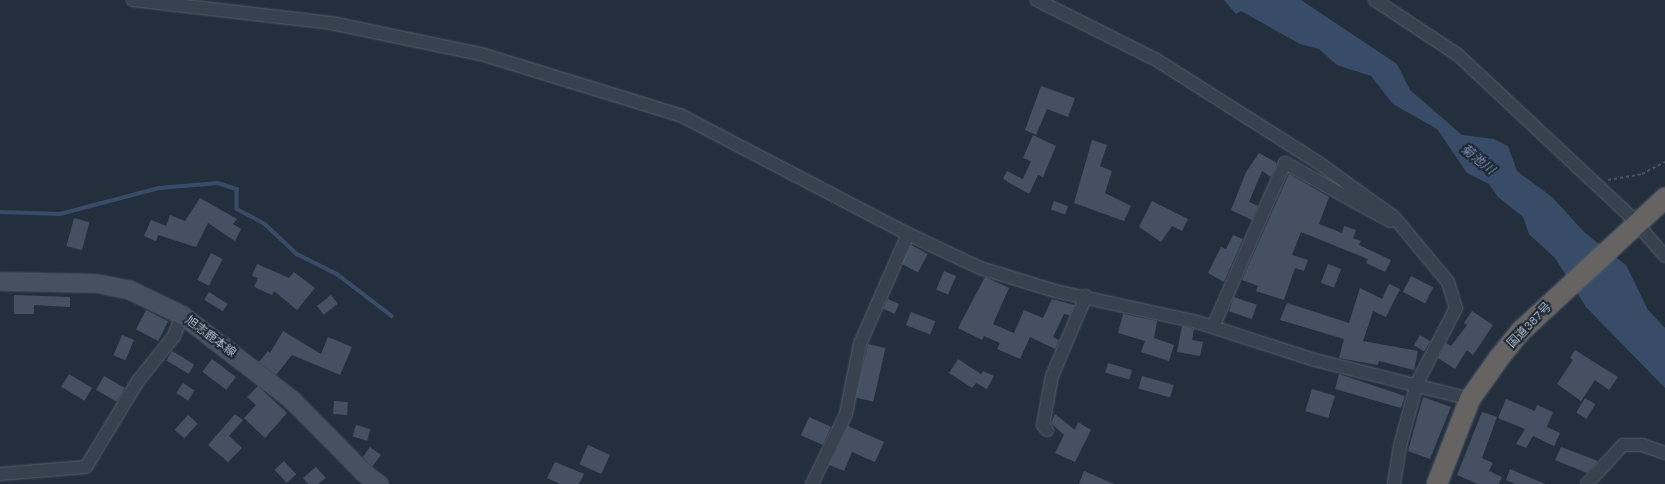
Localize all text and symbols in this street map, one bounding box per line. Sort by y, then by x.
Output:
water label: 菊池川 [1458,141,1498,177]
street label: 国道387号 [1504,300,1554,350]
street label: 旭志鹿本線 [183,312,239,360]

